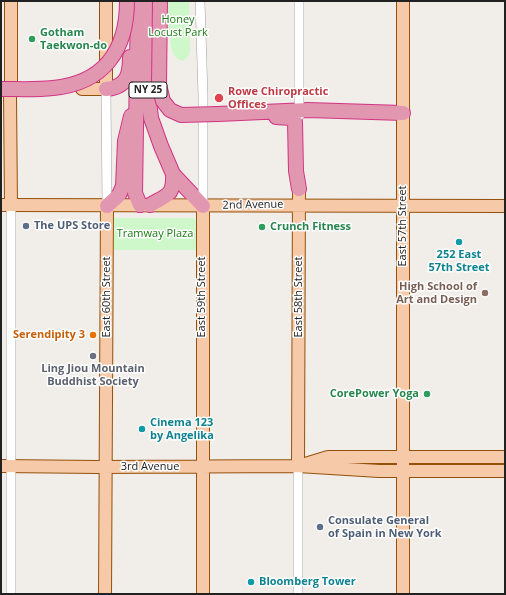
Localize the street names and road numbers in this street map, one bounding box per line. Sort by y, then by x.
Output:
road number: NY 25 [129,82,167,98]
street label: East 57th Street [396,185,410,267]
street label: 2nd Avenue [222,198,284,212]
street label: East 60th Street [100,256,114,338]
street label: East 59th Street [195,256,209,338]
street label: East 58th Street [292,256,306,338]
street label: 3rd Avenue [121,460,179,474]

